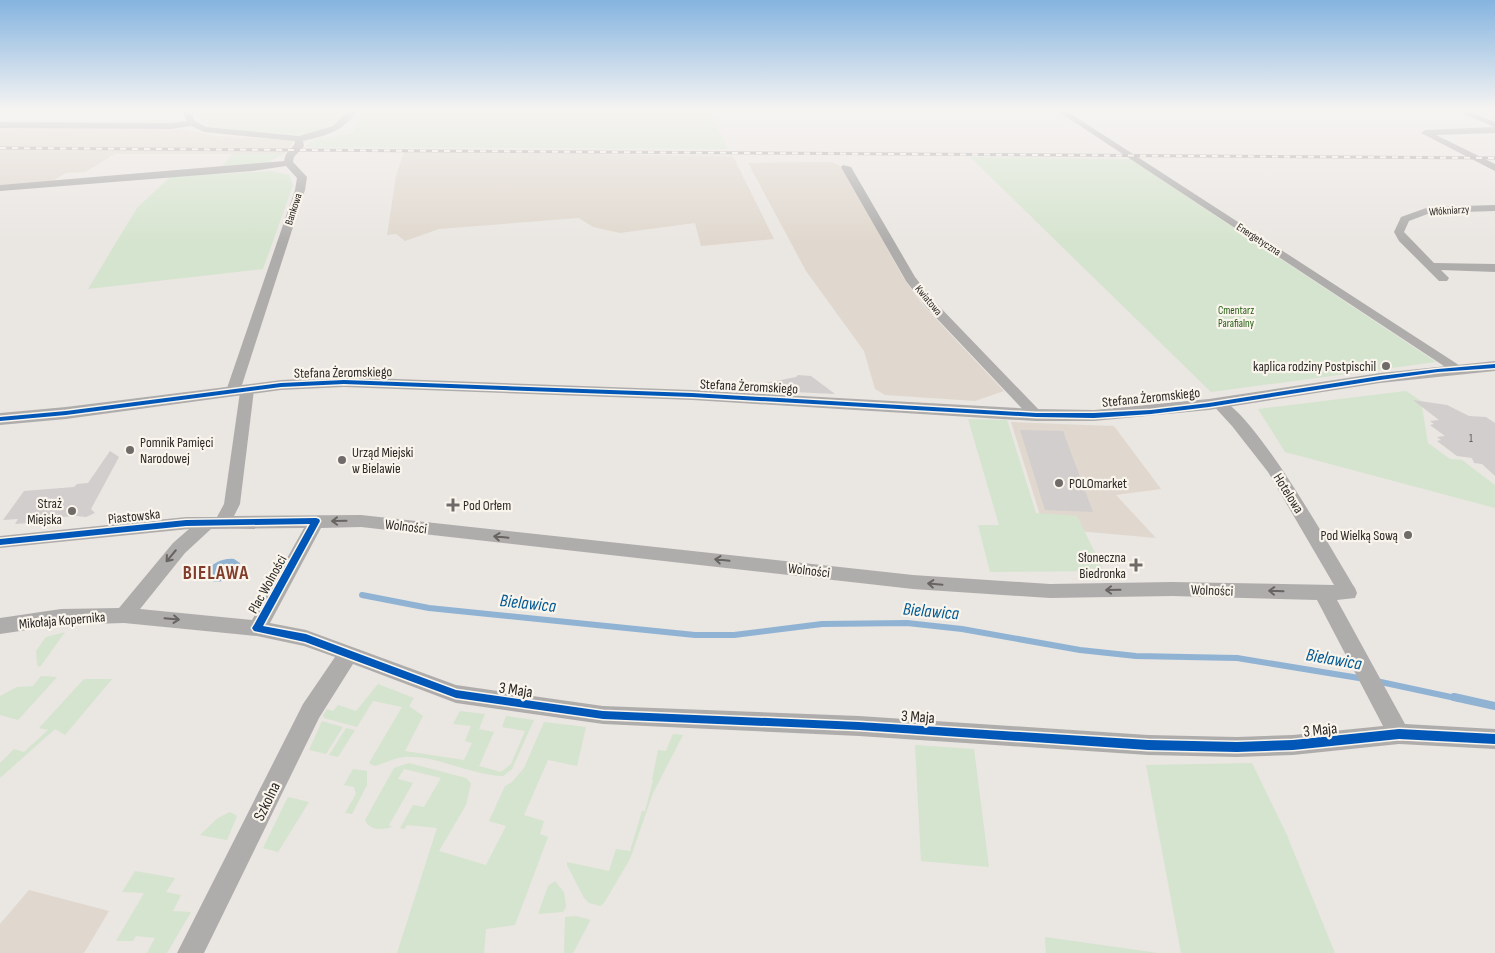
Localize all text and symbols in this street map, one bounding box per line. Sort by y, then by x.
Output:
street label: Bankowa [282,192,305,227]
street label: Włókniarzy [1428,203,1470,218]
street label: Energetyczna [1234,220,1283,258]
street label: Kwiatowa [912,283,945,318]
park label: Cmentarz Parafialny [1218,304,1255,330]
place label: kaplica rodziny Postpischil [1253,358,1376,375]
marker: kaplica rodziny Postpischil [1380,360,1392,372]
street label: Stefana Żeromskiego [294,363,393,382]
street label: Stefana Żeromskiego [699,375,799,398]
street label: Stefana Żeromskiego [1101,384,1201,411]
house number: 1 [1469,432,1473,445]
place label: Pomnik Pamięci Narodowej [140,434,213,467]
marker: Pomnik Pamięci Narodowej [124,444,136,456]
place label: Urząd Miejski w Bielawie [352,444,413,477]
marker: Urząd Miejski w Bielawie [336,454,348,466]
street label: Hotelowa [1270,470,1307,516]
place label: POLOmarket [1069,475,1127,492]
marker: POLOmarket [1053,477,1065,489]
place label: Straż Miejska [27,495,62,528]
place label: Pod Orłem [463,497,511,514]
marker: Pod Orłem [447,499,459,511]
marker: Straż Miejska [66,505,78,517]
street label: Piastowska [107,505,161,528]
street label: Wolności [384,515,428,538]
one-way arrow [332,516,348,526]
place label: Pod Wielką Sową [1320,527,1398,544]
marker: Pod Wielką Sową [1402,529,1414,541]
one-way arrow [493,532,509,542]
place label: Słoneczna Biedronka [1078,549,1126,582]
one-way arrow [166,550,177,563]
street label: Plac Wolności [244,552,290,616]
one-way arrow [714,555,730,565]
street label: Wolności [787,559,831,582]
marker: Słoneczna Biedronka [1130,559,1142,571]
district label: BIELAWA [183,562,249,585]
one-way arrow [927,580,943,589]
street label: Wolności [1191,581,1233,600]
one-way arrow [1105,585,1122,595]
one-way arrow [1268,587,1284,596]
water label: Bielawica [499,590,558,617]
water label: Bielawica [902,599,961,624]
street label: Mikołaja Kopernika [18,608,106,633]
one-way arrow [164,614,180,624]
water label: Bielawica [1304,644,1364,675]
street label: 3 Maja [498,679,534,702]
street label: 3 Maja [900,707,935,728]
street label: 3 Maja [1302,719,1338,742]
street label: Szkolna [250,779,285,824]

